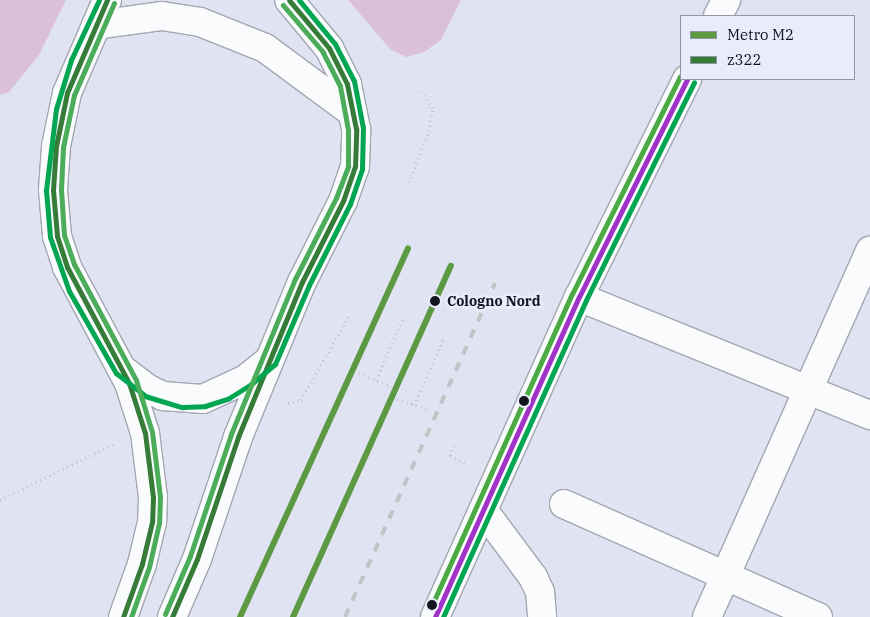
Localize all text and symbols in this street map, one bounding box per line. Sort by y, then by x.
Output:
legend [680,15,855,80]
text: Metro M2 [727,25,794,44]
text: z322 [727,50,762,69]
marker: Cologno Nord [427,293,443,309]
place label: Cologno Nord [447,293,541,309]
unlabelled marker [519,396,529,406]
unlabelled marker [427,600,437,610]

